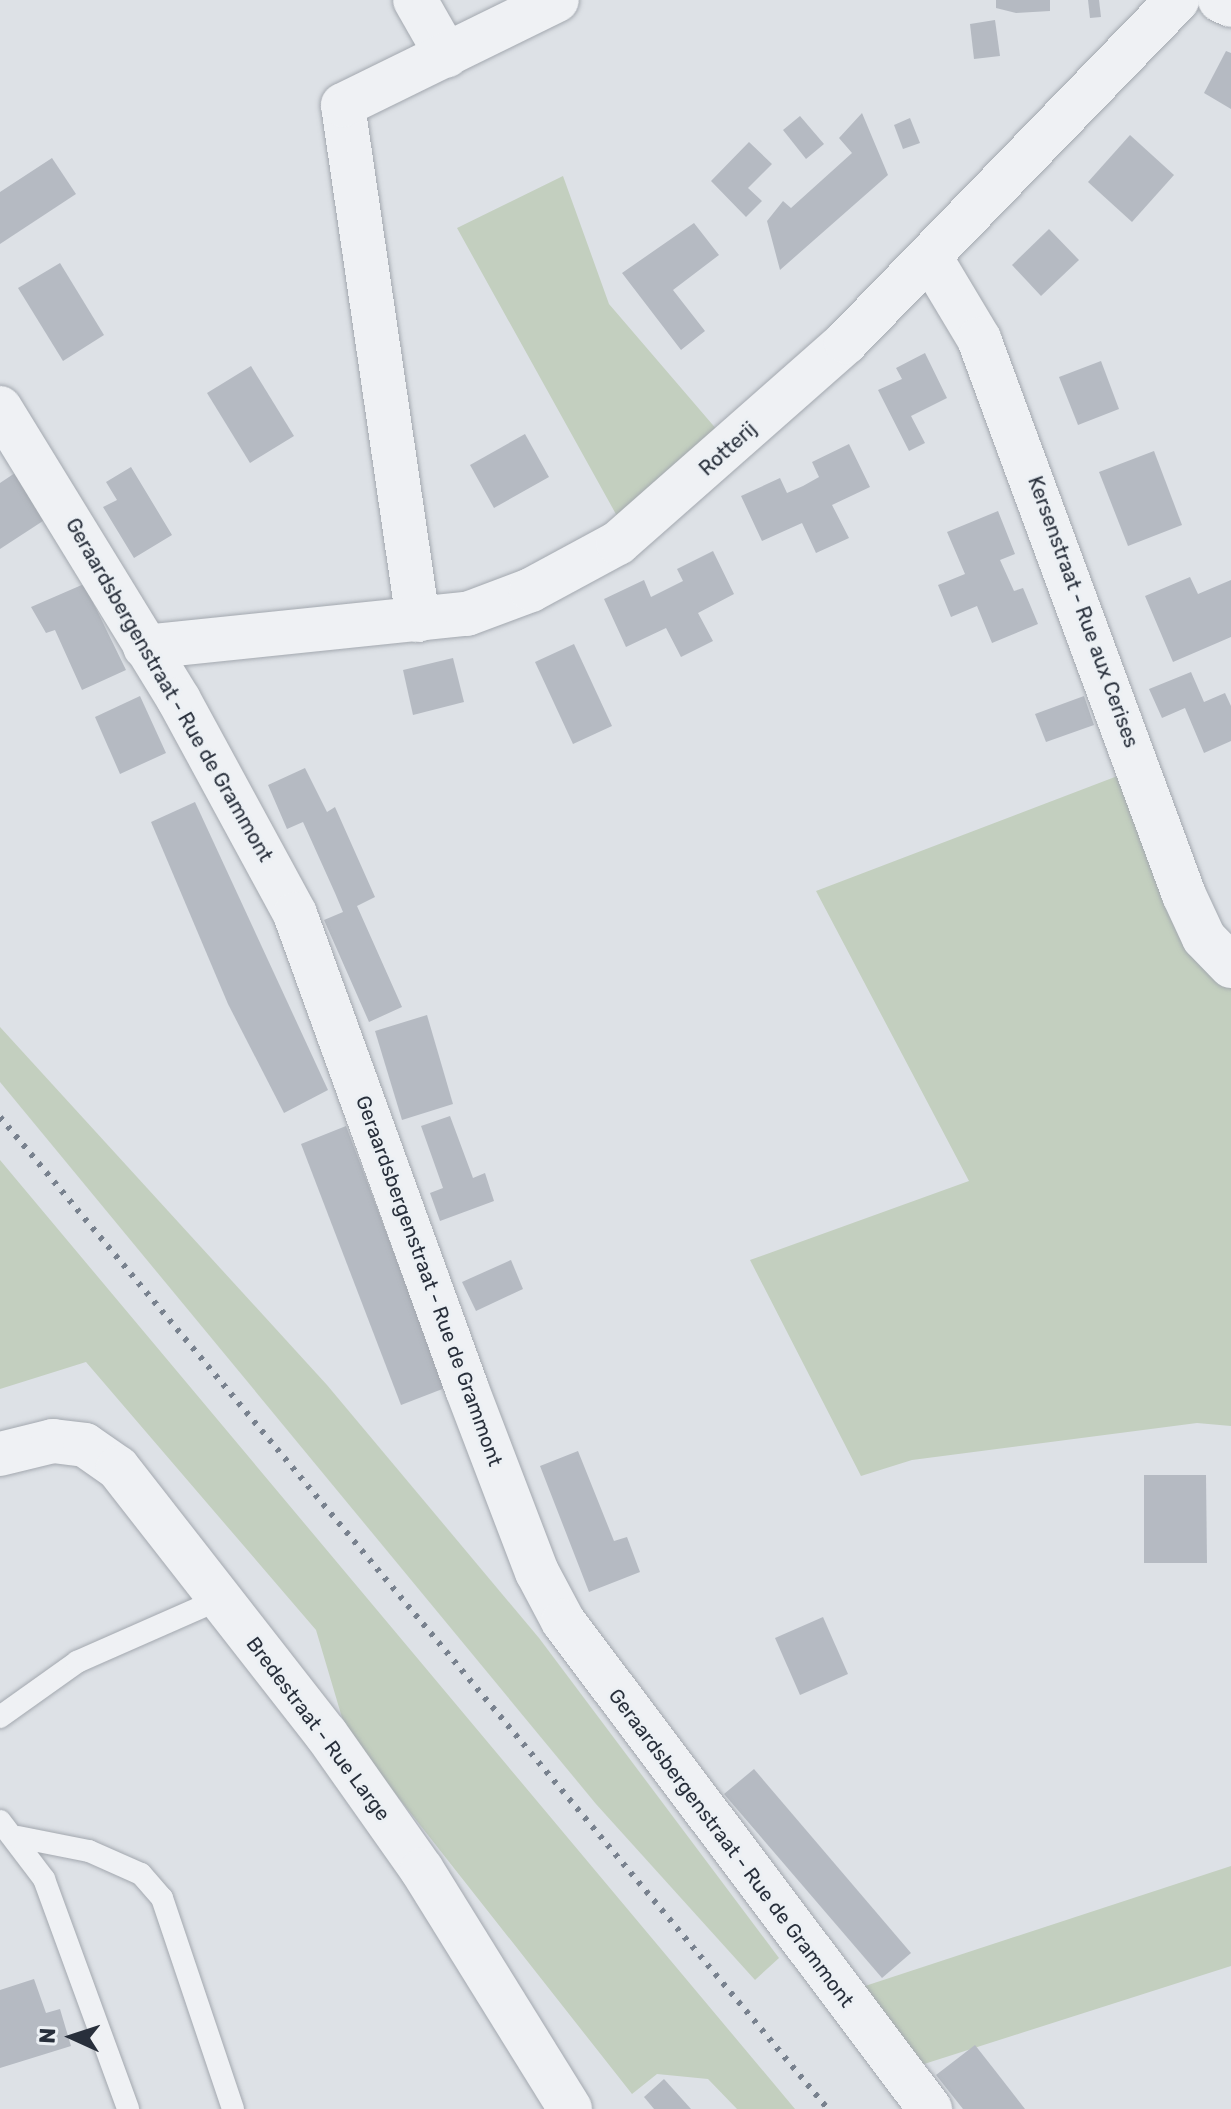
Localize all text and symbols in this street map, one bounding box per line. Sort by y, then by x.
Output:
street label: Rotterij [694,417,762,481]
street label: Kersenstraat - Rue aux Cerises [1023,473,1143,751]
street label: Geraardsbergenstraat - Rue de Grammont [60,514,278,866]
street label: Geraardsbergenstraat - Rue de Grammont [351,1092,507,1470]
street label: Bredestraat - Rue Large [241,1632,395,1826]
street label: Geraardsbergenstraat - Rue de Grammont [603,1684,859,2012]
north arrow [32,1997,112,2077]
text: N [34,2027,61,2044]

